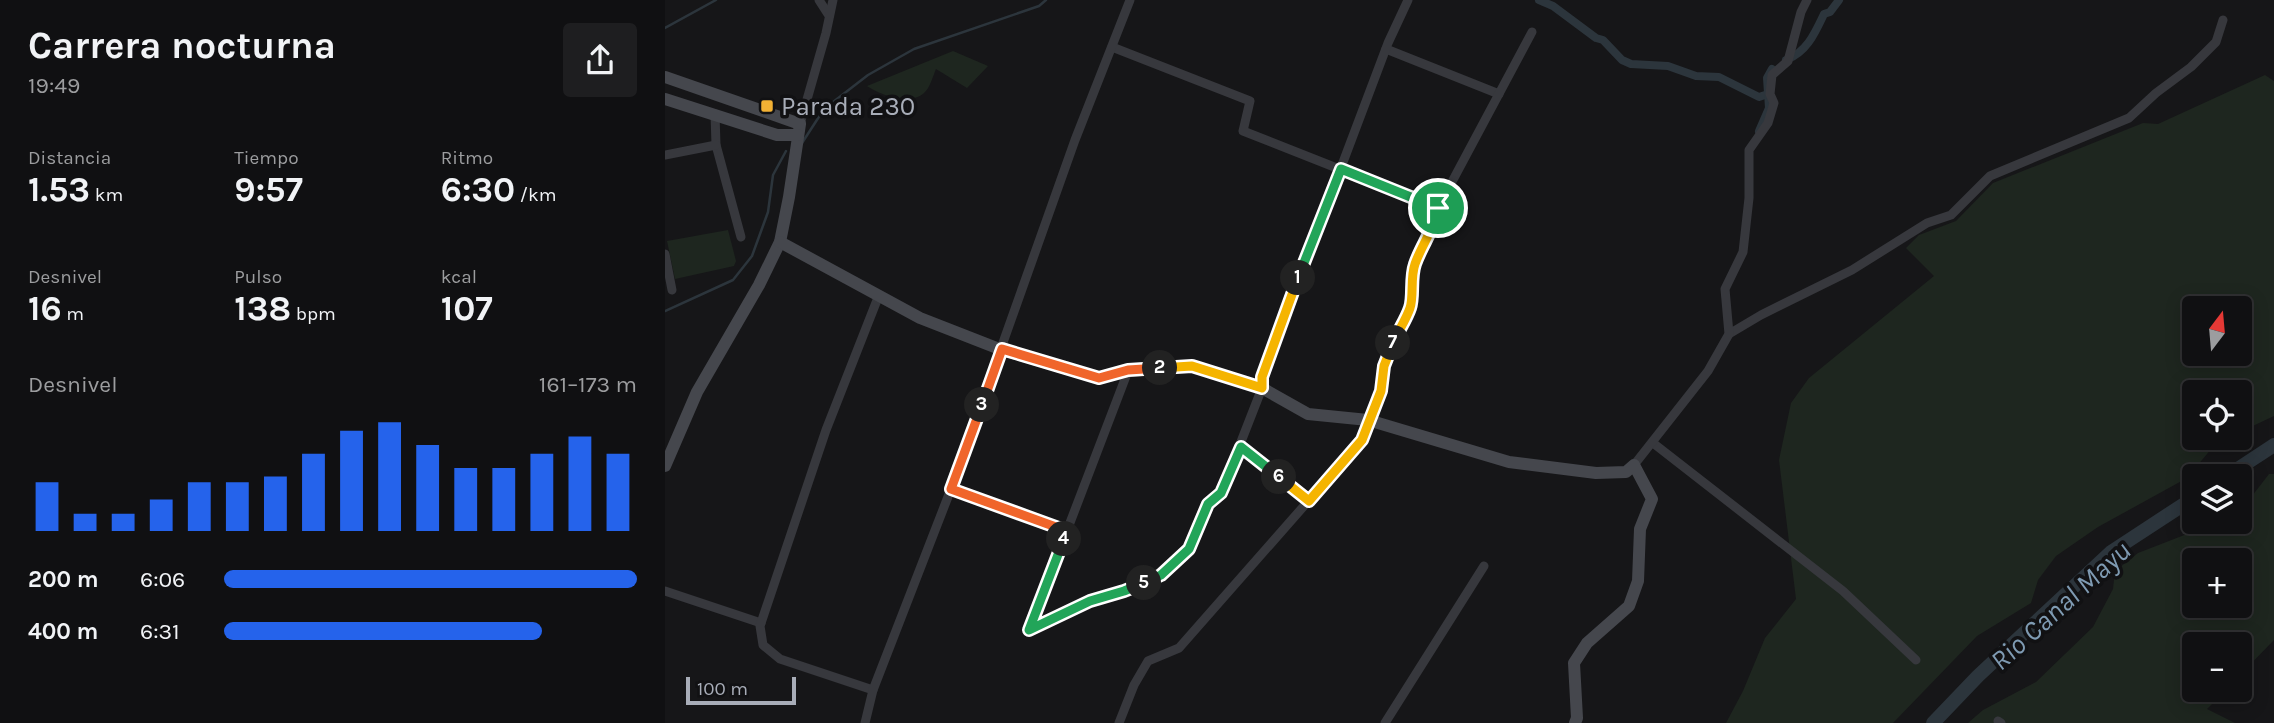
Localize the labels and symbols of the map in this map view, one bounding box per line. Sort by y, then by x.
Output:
place label: Parada 230 [781,91,915,122]
marker: Parada 230 [759,98,775,114]
pin [1408,178,1468,238]
pin: 1 [1281,260,1315,296]
north arrow [2182,296,2252,366]
pin: 7 [1375,326,1411,360]
pin: 2 [1142,350,1177,386]
pin: 3 [965,388,999,422]
pin: 6 [1261,460,1297,494]
pin: 4 [1047,522,1081,556]
water label: Rio Canal Mayu [1983,534,2137,677]
pin: 5 [1127,566,1161,600]
scale bar [686,674,796,706]

